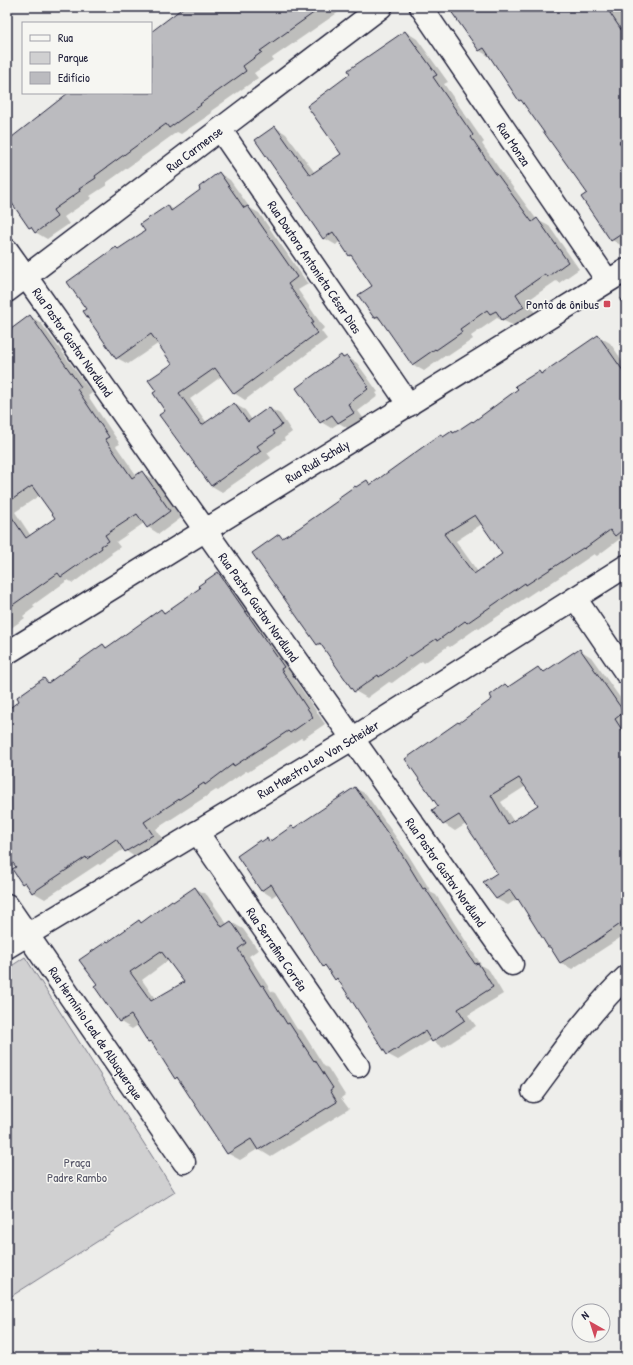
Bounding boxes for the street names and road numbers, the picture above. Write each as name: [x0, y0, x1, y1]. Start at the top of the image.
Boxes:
street label: Rua Monza: [493, 119, 535, 169]
street label: Rua Carmense: [162, 122, 226, 176]
street label: Rua Doutora Antonieta César Dias: [264, 197, 366, 337]
street label: Rua Pastor Gustav Nordlund: [29, 284, 117, 400]
street label: Rua Rudi Schaly: [282, 435, 353, 487]
street label: Rua Pastor Gustav Nordlund: [215, 549, 303, 665]
street label: Rua Maestro Leo Von Scheider: [254, 715, 382, 803]
street label: Rua Pastor Gustav Nordlund: [402, 814, 490, 930]
street label: Rua Serrafina Corrêa: [242, 904, 312, 994]
street label: Rua Hermínio Leal de Albuquerque: [45, 963, 147, 1103]

